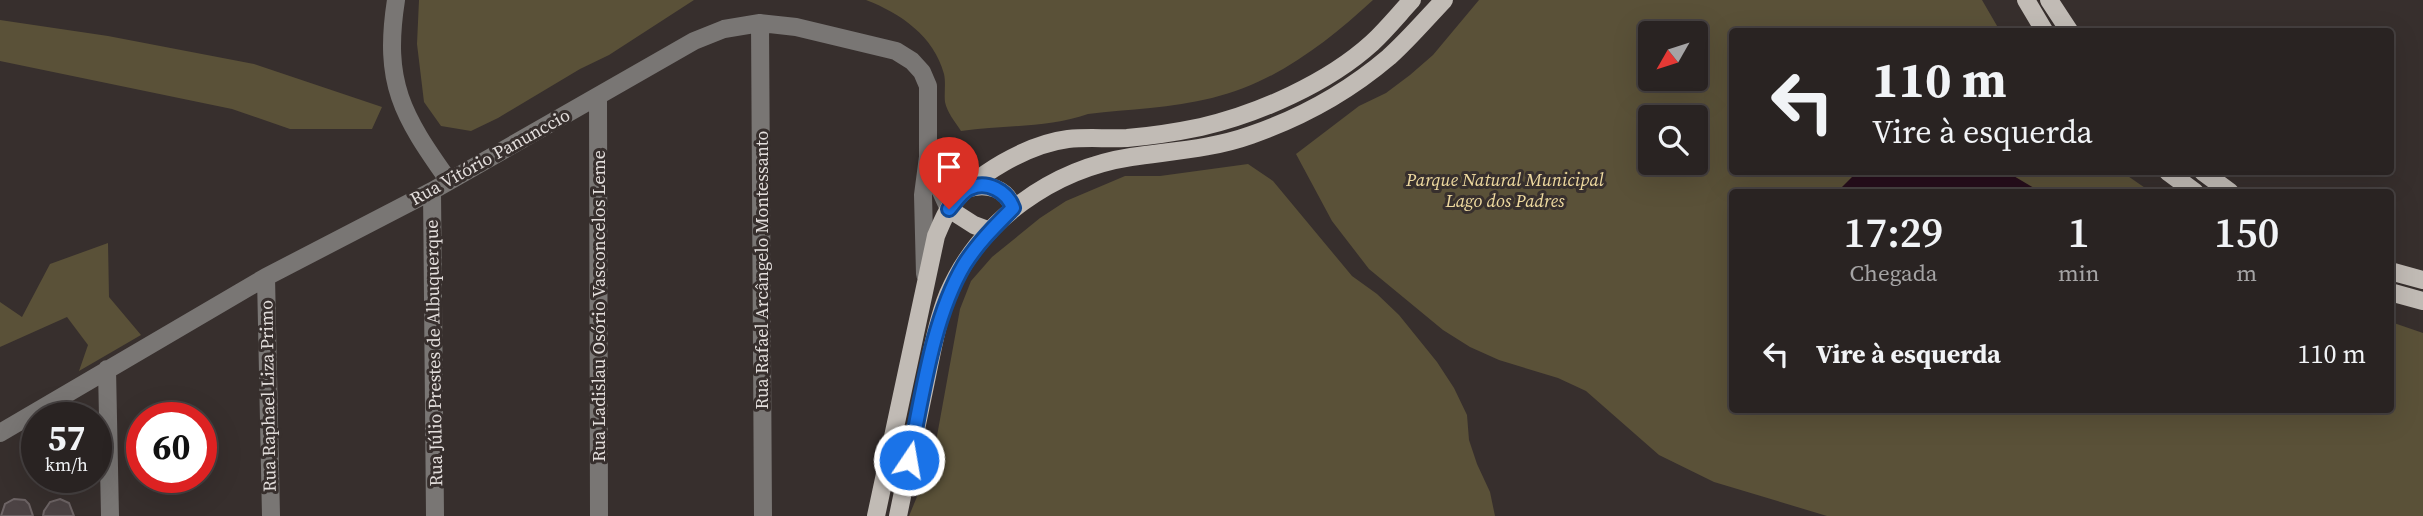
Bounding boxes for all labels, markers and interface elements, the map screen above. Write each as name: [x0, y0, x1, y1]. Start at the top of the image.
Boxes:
north arrow: [1638, 21, 1708, 91]
map controls: [1638, 21, 1708, 175]
text: 110 m: [1872, 46, 2007, 113]
icon: left: [1757, 56, 1848, 147]
street label: Rua Vitório Panunccio: [405, 102, 574, 211]
button: search: [1638, 105, 1708, 175]
text: Vire à esquerda: [1872, 110, 2093, 154]
street label: Rua Rafael Arcângelo Montessanto: [749, 130, 774, 409]
pin: [919, 137, 979, 209]
icon: arrive: [930, 148, 968, 186]
street label: Rua Ladislau Osório Vasconcelos Leme: [586, 150, 611, 462]
park label: Parque Natural Municipal Lago dos Padres: [1405, 167, 1604, 213]
text: 17:29: [1843, 203, 1943, 261]
text: 1: [2068, 203, 2090, 261]
text: 150: [2214, 203, 2279, 261]
street label: Rua Júlio Prestes de Albuquerque: [419, 219, 448, 487]
text: Chegada: [1850, 257, 1937, 289]
text: min: [2058, 257, 2099, 289]
text: m: [2236, 257, 2257, 289]
street label: Rua Raphael Liza Primo: [253, 300, 282, 492]
icon: left: [1757, 335, 1795, 373]
text: Vire à esquerda: [1816, 336, 2001, 372]
text: 110 m: [2298, 336, 2366, 372]
speed limit sign: 60: [126, 402, 217, 493]
text: 57: [48, 414, 85, 462]
position arrow: [872, 423, 946, 497]
text: km/h: [45, 452, 88, 477]

